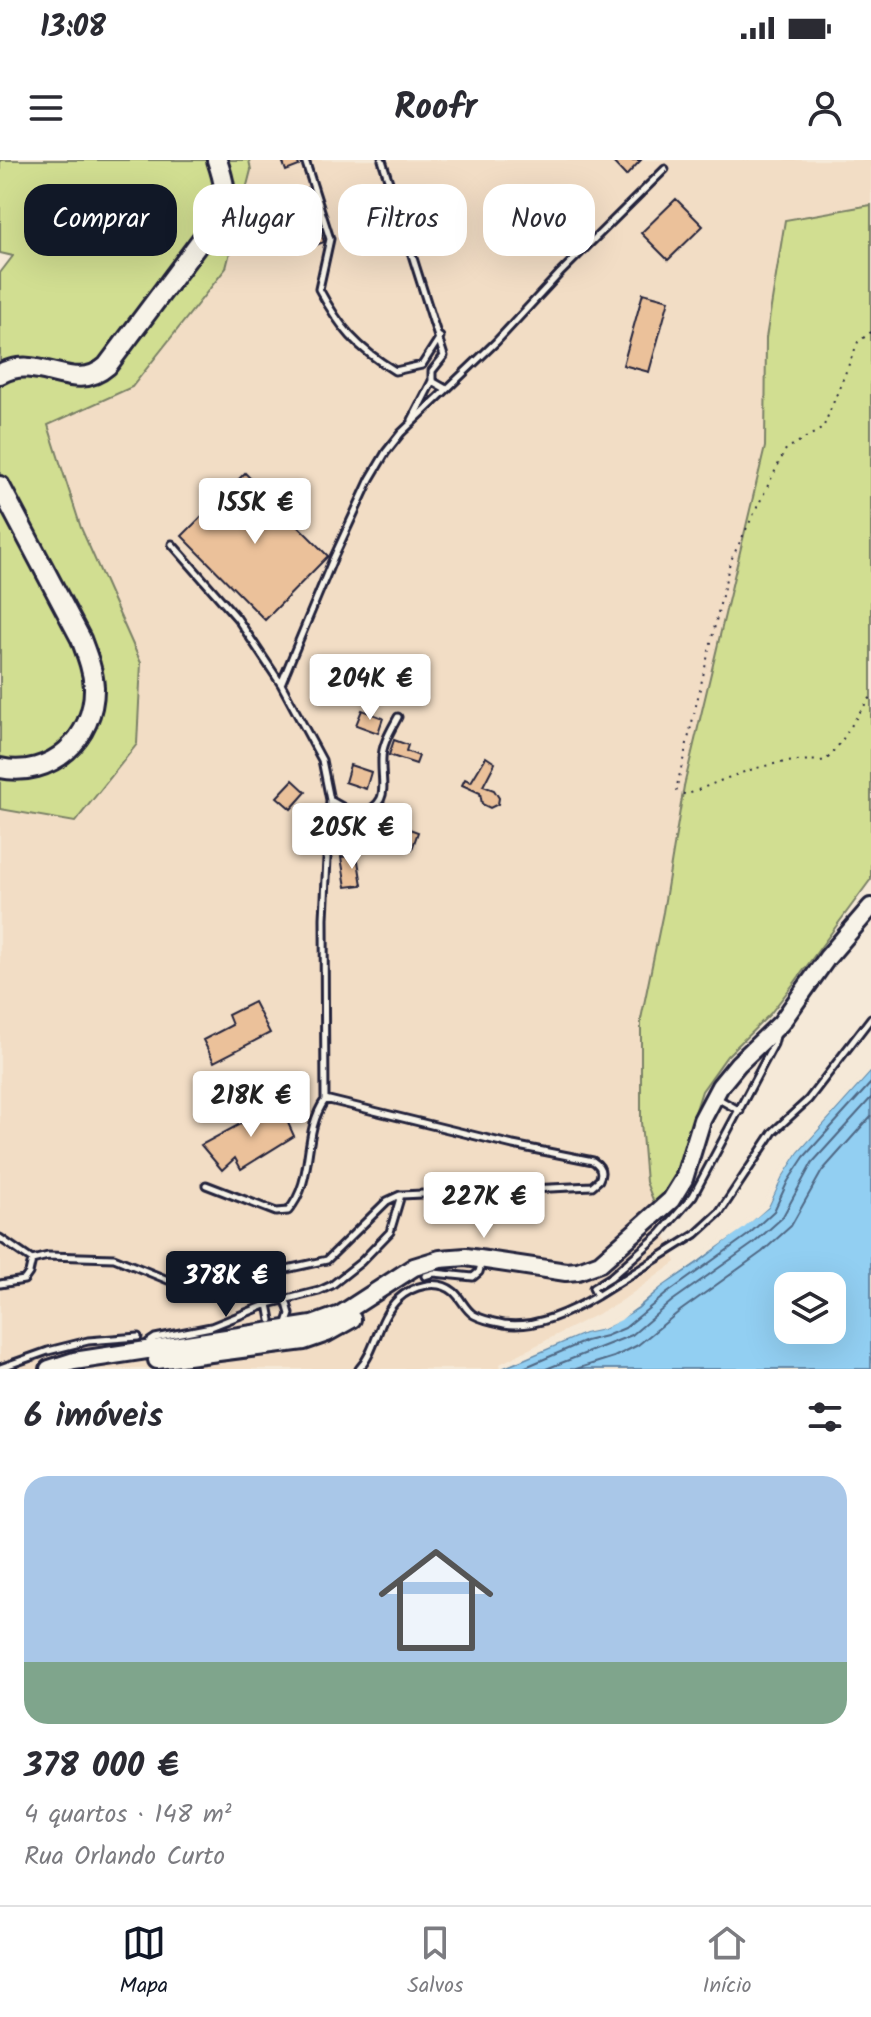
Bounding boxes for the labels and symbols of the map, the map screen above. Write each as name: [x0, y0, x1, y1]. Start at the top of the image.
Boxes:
pin: 155K €: [190, 478, 320, 546]
pin: 204K €: [305, 654, 435, 722]
pin: 205K €: [287, 803, 417, 871]
pin: 218K €: [186, 1071, 316, 1139]
pin: 227K €: [419, 1172, 549, 1240]
pin: 378K €: [161, 1251, 291, 1319]

